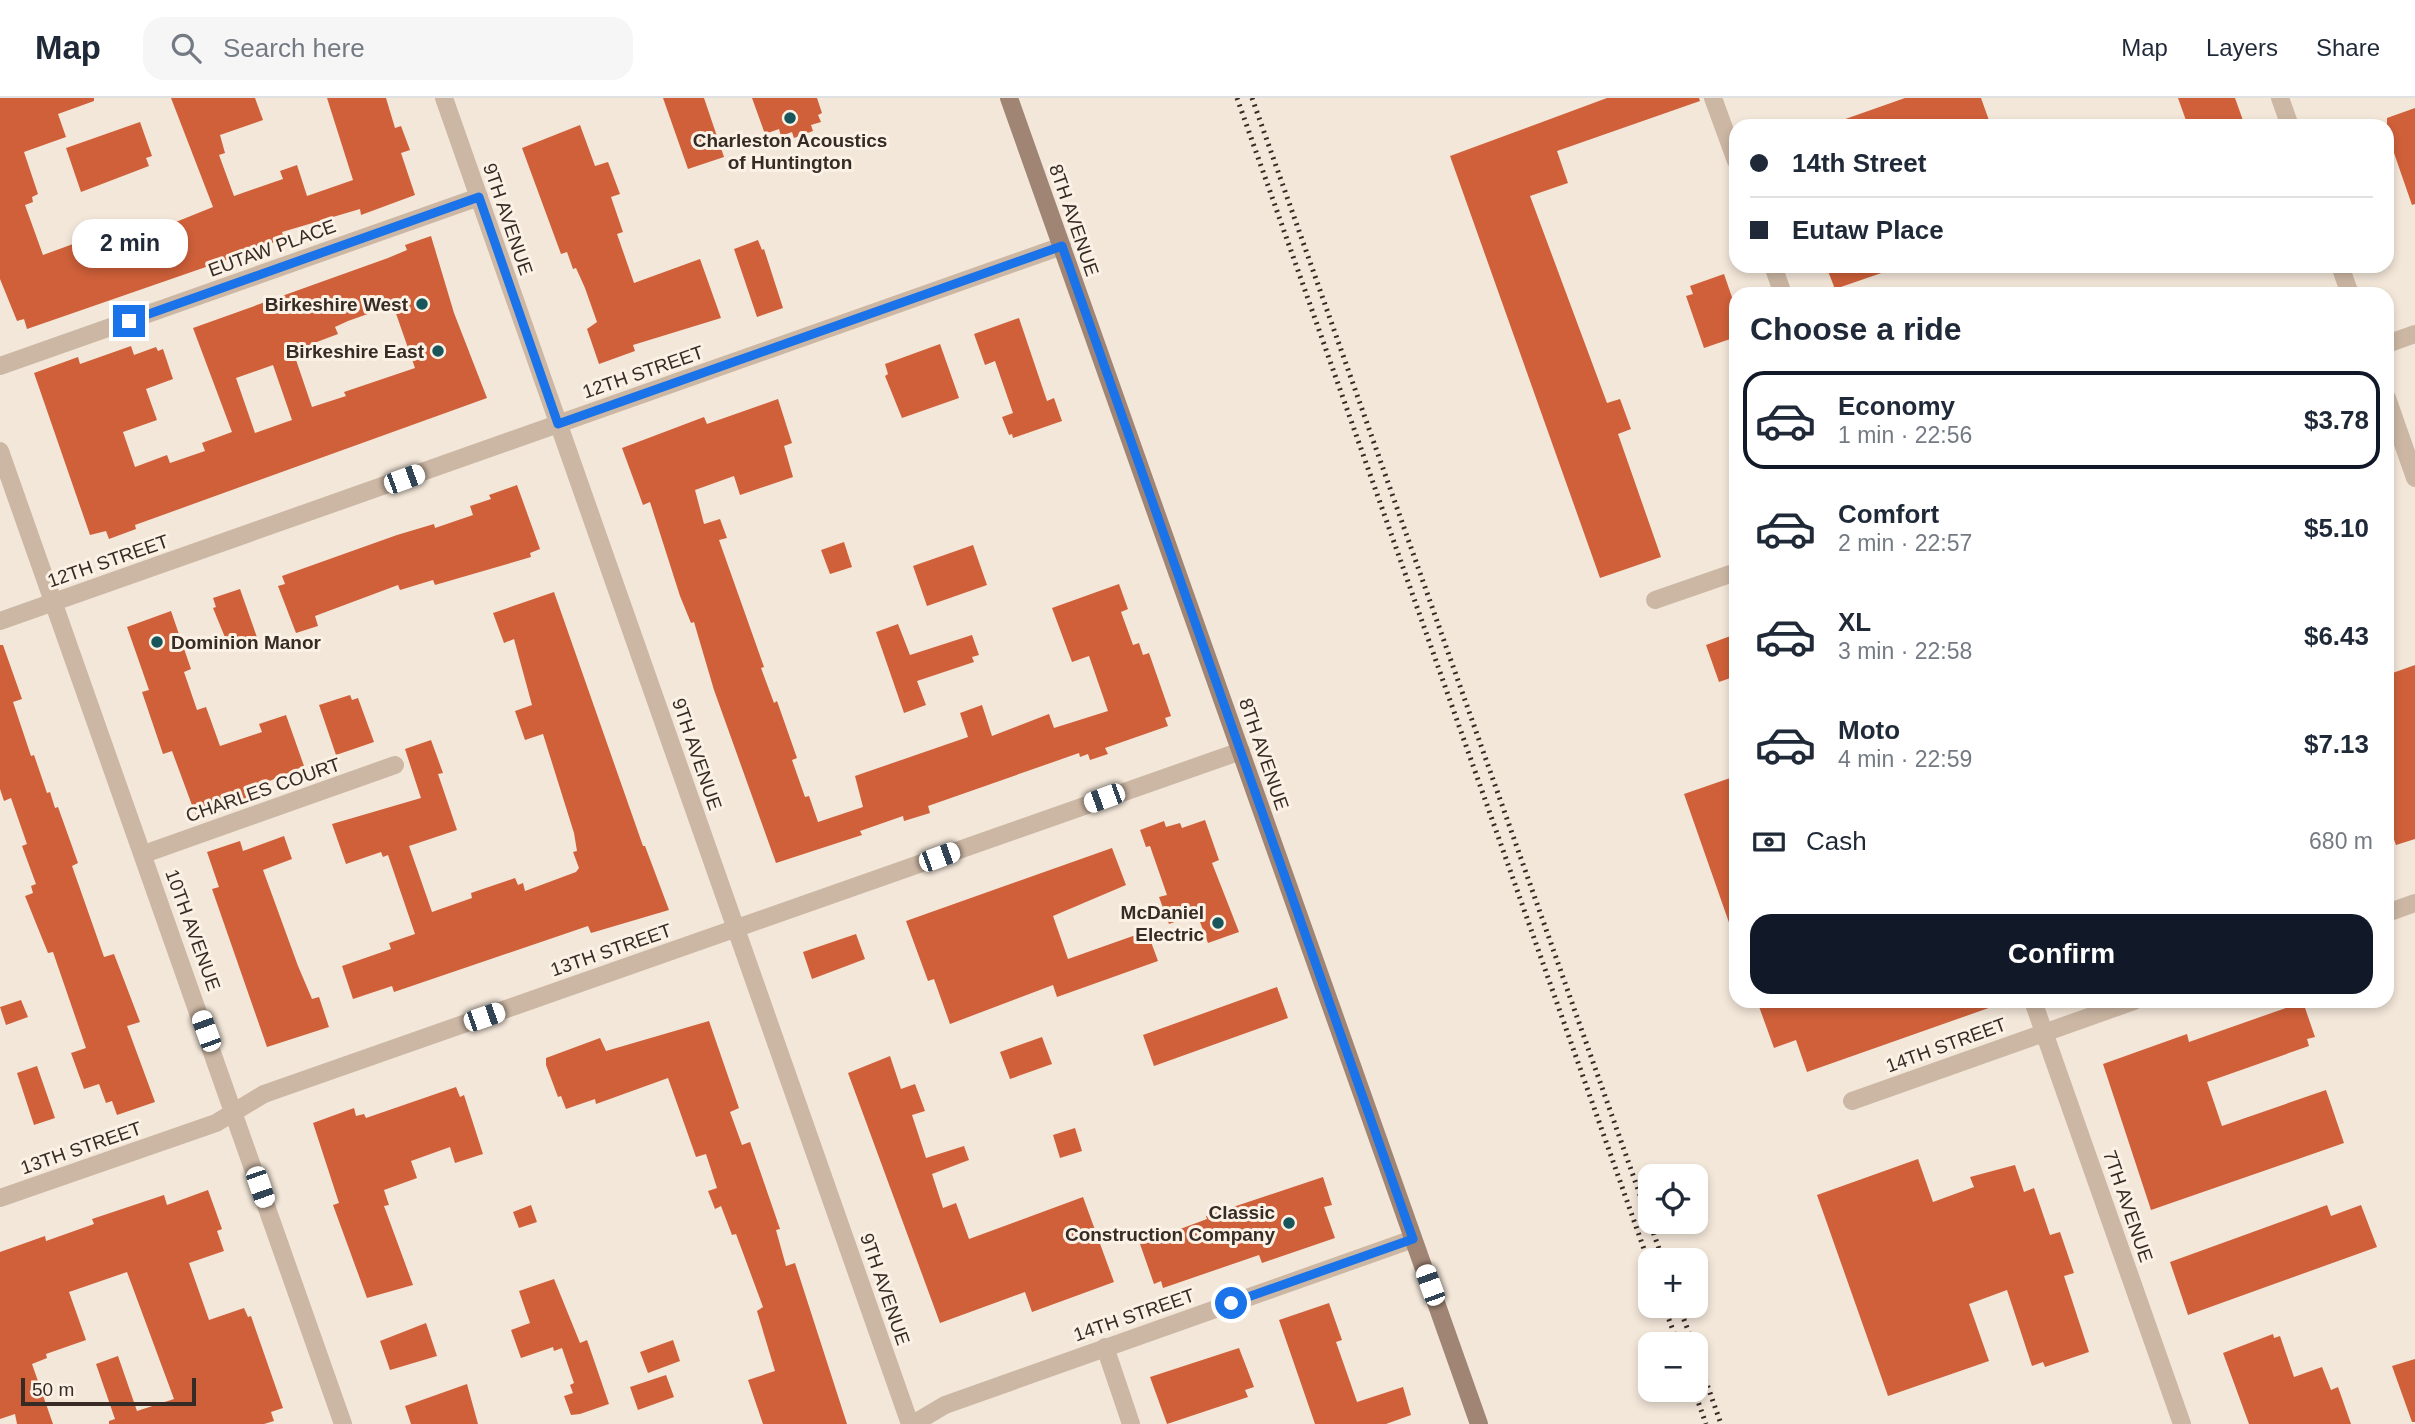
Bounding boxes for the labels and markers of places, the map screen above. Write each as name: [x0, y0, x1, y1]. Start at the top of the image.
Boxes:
marker: Charleston Acoustics of Huntington: [782, 110, 798, 126]
place label: Charleston Acoustics of Huntington: [693, 130, 887, 173]
place label: Birkeshire West: [265, 294, 409, 315]
marker: Birkeshire West: [414, 296, 430, 312]
place label: Birkeshire East: [286, 341, 425, 362]
marker: Birkeshire East: [430, 343, 446, 359]
place label: Dominion Manor: [171, 632, 321, 653]
marker: Dominion Manor: [149, 634, 165, 650]
place label: McDaniel Electric: [1121, 902, 1204, 945]
marker: McDaniel Electric: [1210, 915, 1226, 931]
place label: Classic Construction Company: [1065, 1202, 1275, 1245]
marker: Classic Construction Company: [1281, 1215, 1297, 1231]

